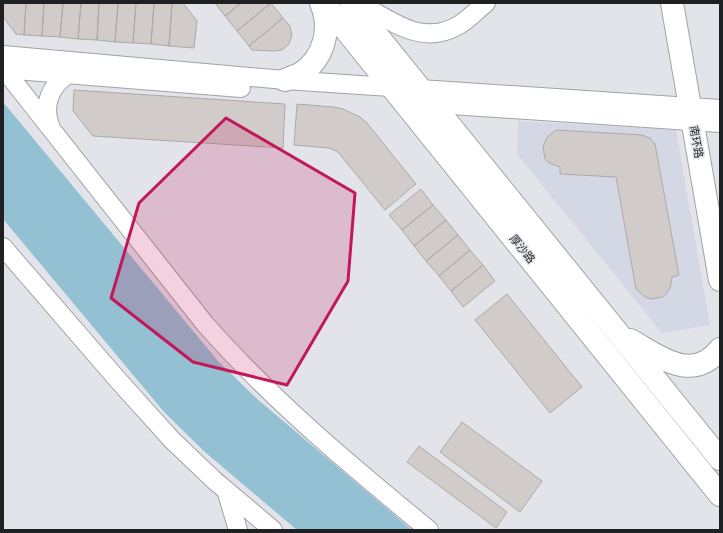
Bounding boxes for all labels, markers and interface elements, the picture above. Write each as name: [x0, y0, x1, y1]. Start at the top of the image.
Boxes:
street label: 南环路: [687, 125, 705, 159]
street label: 厚沙路: [507, 232, 537, 266]

